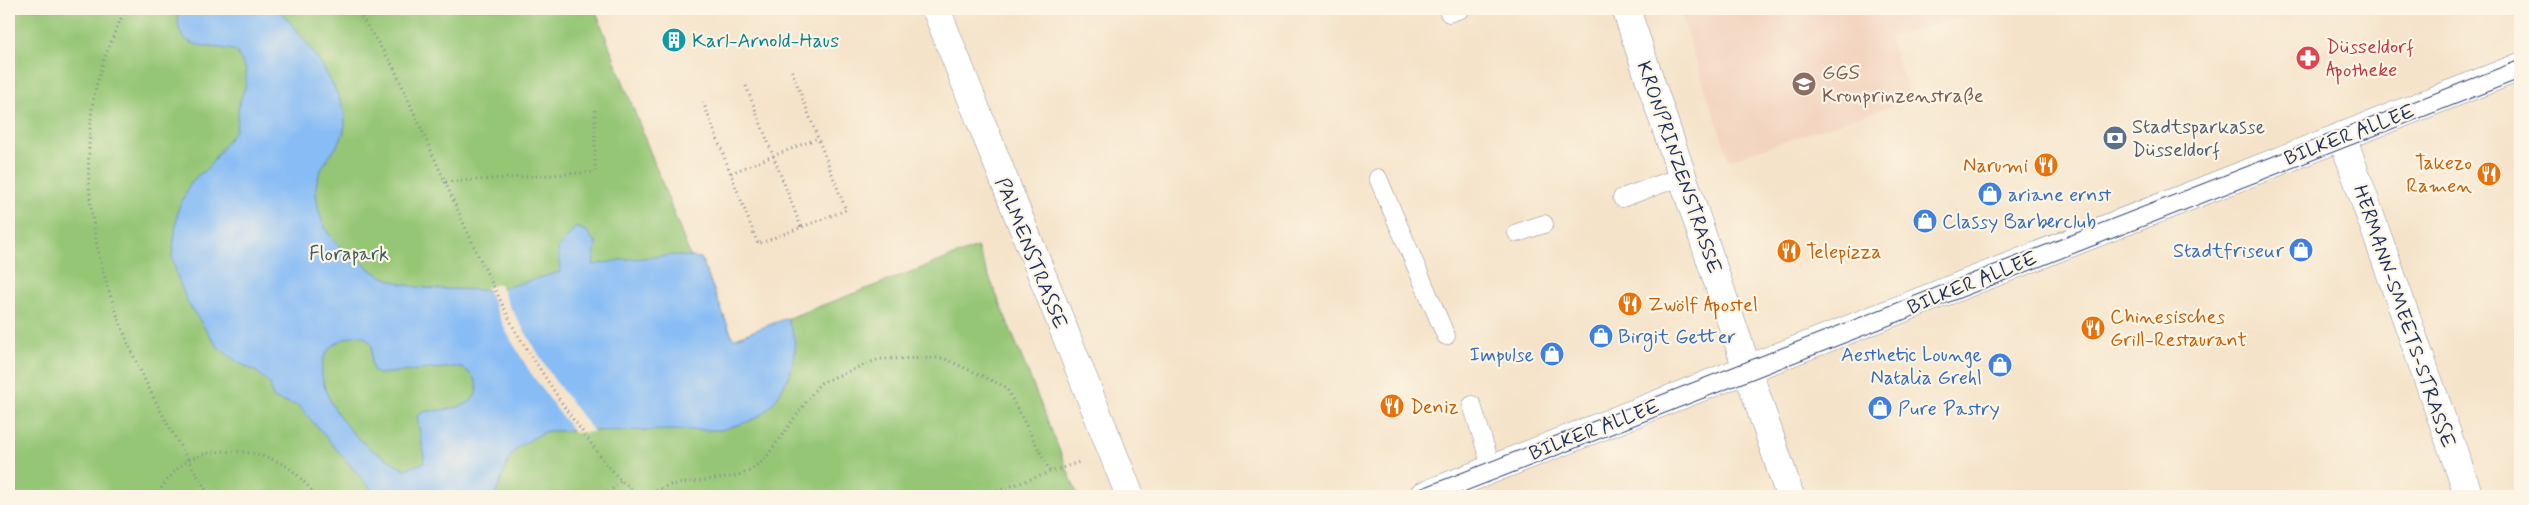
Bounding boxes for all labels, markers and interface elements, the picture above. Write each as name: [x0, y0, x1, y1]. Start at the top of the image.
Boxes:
building icon: Karl-Arnold-Haus: [661, 27, 687, 53]
place label: Karl-Arnold-Haus: [692, 28, 839, 55]
place label: Düsseldorf Apotheke: [2326, 34, 2414, 85]
pharmacy icon: Düsseldorf Apotheke: [2295, 45, 2321, 71]
street label: KRONPRINZENSTRASSE: [1630, 58, 1728, 277]
place label: GGS Kronprinzenstraße: [1822, 60, 1984, 110]
school or university icon: GGS Kronprinzenstraße: [1791, 71, 1817, 97]
street label: BILKER ALLEE: [2280, 98, 2419, 173]
place label: Stadtsparkasse Düsseldorf: [2132, 114, 2265, 164]
bank icon: Stadtsparkasse Düsseldorf: [2102, 125, 2128, 151]
place label: Takezo Ramen: [2406, 150, 2472, 200]
restaurant icon: Narumi: [2033, 152, 2059, 178]
place label: Narumi: [1963, 153, 2028, 180]
restaurant icon: Takezo Ramen: [2476, 161, 2502, 187]
street label: PALMENSTRASSE: [988, 174, 1073, 333]
shop icon: ariane ernst: [1977, 181, 2003, 207]
street label: HERMANN-SMEETS-STRASSE: [2346, 181, 2461, 452]
place label: ariane ernst: [2008, 182, 2111, 209]
shop icon: Classy Barberclub: [1912, 208, 1938, 234]
place label: Classy Barberclub: [1942, 209, 2096, 236]
shop icon: Stadtfriseur: [2288, 237, 2314, 263]
restaurant icon: Telepizza: [1776, 238, 1802, 264]
place label: Stadtfriseur: [2173, 238, 2285, 265]
place label: Telepizza: [1806, 239, 1882, 266]
park label: Florapark: [309, 241, 389, 268]
street label: BILKER ALLEE: [1904, 245, 2041, 322]
restaurant icon: Zwölf Apostel: [1617, 291, 1643, 317]
place label: Zwölf Apostel: [1648, 292, 1758, 320]
place label: Chinesisches Grill-Restaurant: [2110, 304, 2247, 354]
restaurant icon: Chinesisches Grill-Restaurant: [2080, 315, 2106, 341]
shop icon: Birgit Getter: [1588, 323, 1614, 349]
place label: Birgit Getter: [1618, 324, 1736, 352]
shop icon: Impulse: [1539, 341, 1565, 367]
place label: Impulse: [1470, 342, 1534, 369]
place label: Aesthetic Lounge Natalia Grehl: [1841, 342, 1982, 392]
shop icon: Aesthetic Lounge Natalia Grehl: [1987, 352, 2013, 378]
restaurant icon: Deniz: [1379, 393, 1405, 419]
street label: BILKER ALLEE: [1525, 393, 1664, 468]
place label: Deniz: [1410, 394, 1459, 421]
shop icon: Pure Pastry: [1867, 395, 1893, 421]
place label: Pure Pastry: [1898, 396, 2000, 423]

